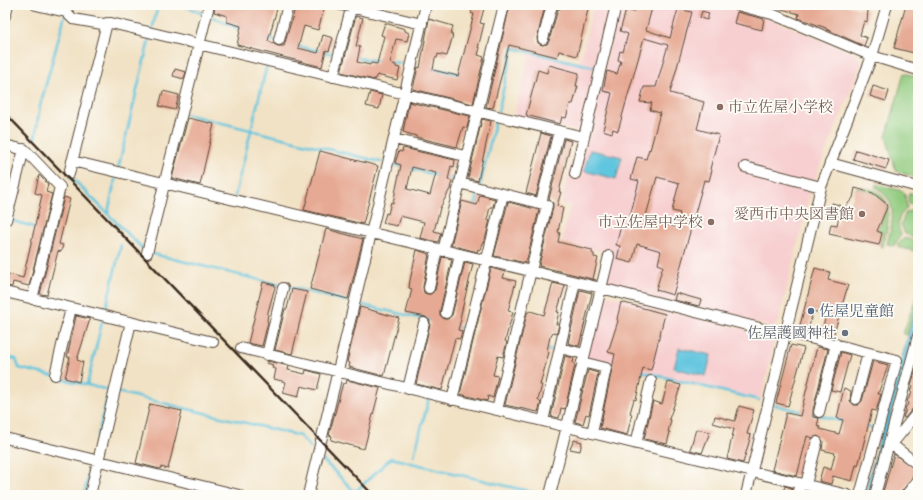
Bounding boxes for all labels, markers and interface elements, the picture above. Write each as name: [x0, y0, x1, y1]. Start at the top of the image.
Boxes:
place label: 市立佐屋小学校: [728, 98, 833, 119]
marker: 市立佐屋小学校: [715, 102, 725, 112]
place label: 愛西市中央図書館: [734, 205, 854, 226]
marker: 愛西市中央図書館: [857, 209, 867, 219]
place label: 市立佐屋中学校: [598, 213, 703, 234]
marker: 市立佐屋中学校: [706, 217, 716, 227]
place label: 佐屋児童館: [819, 302, 894, 323]
marker: 佐屋児童館: [806, 306, 816, 316]
place label: 佐屋護國神社: [747, 324, 837, 345]
marker: 佐屋護國神社: [840, 328, 850, 338]

